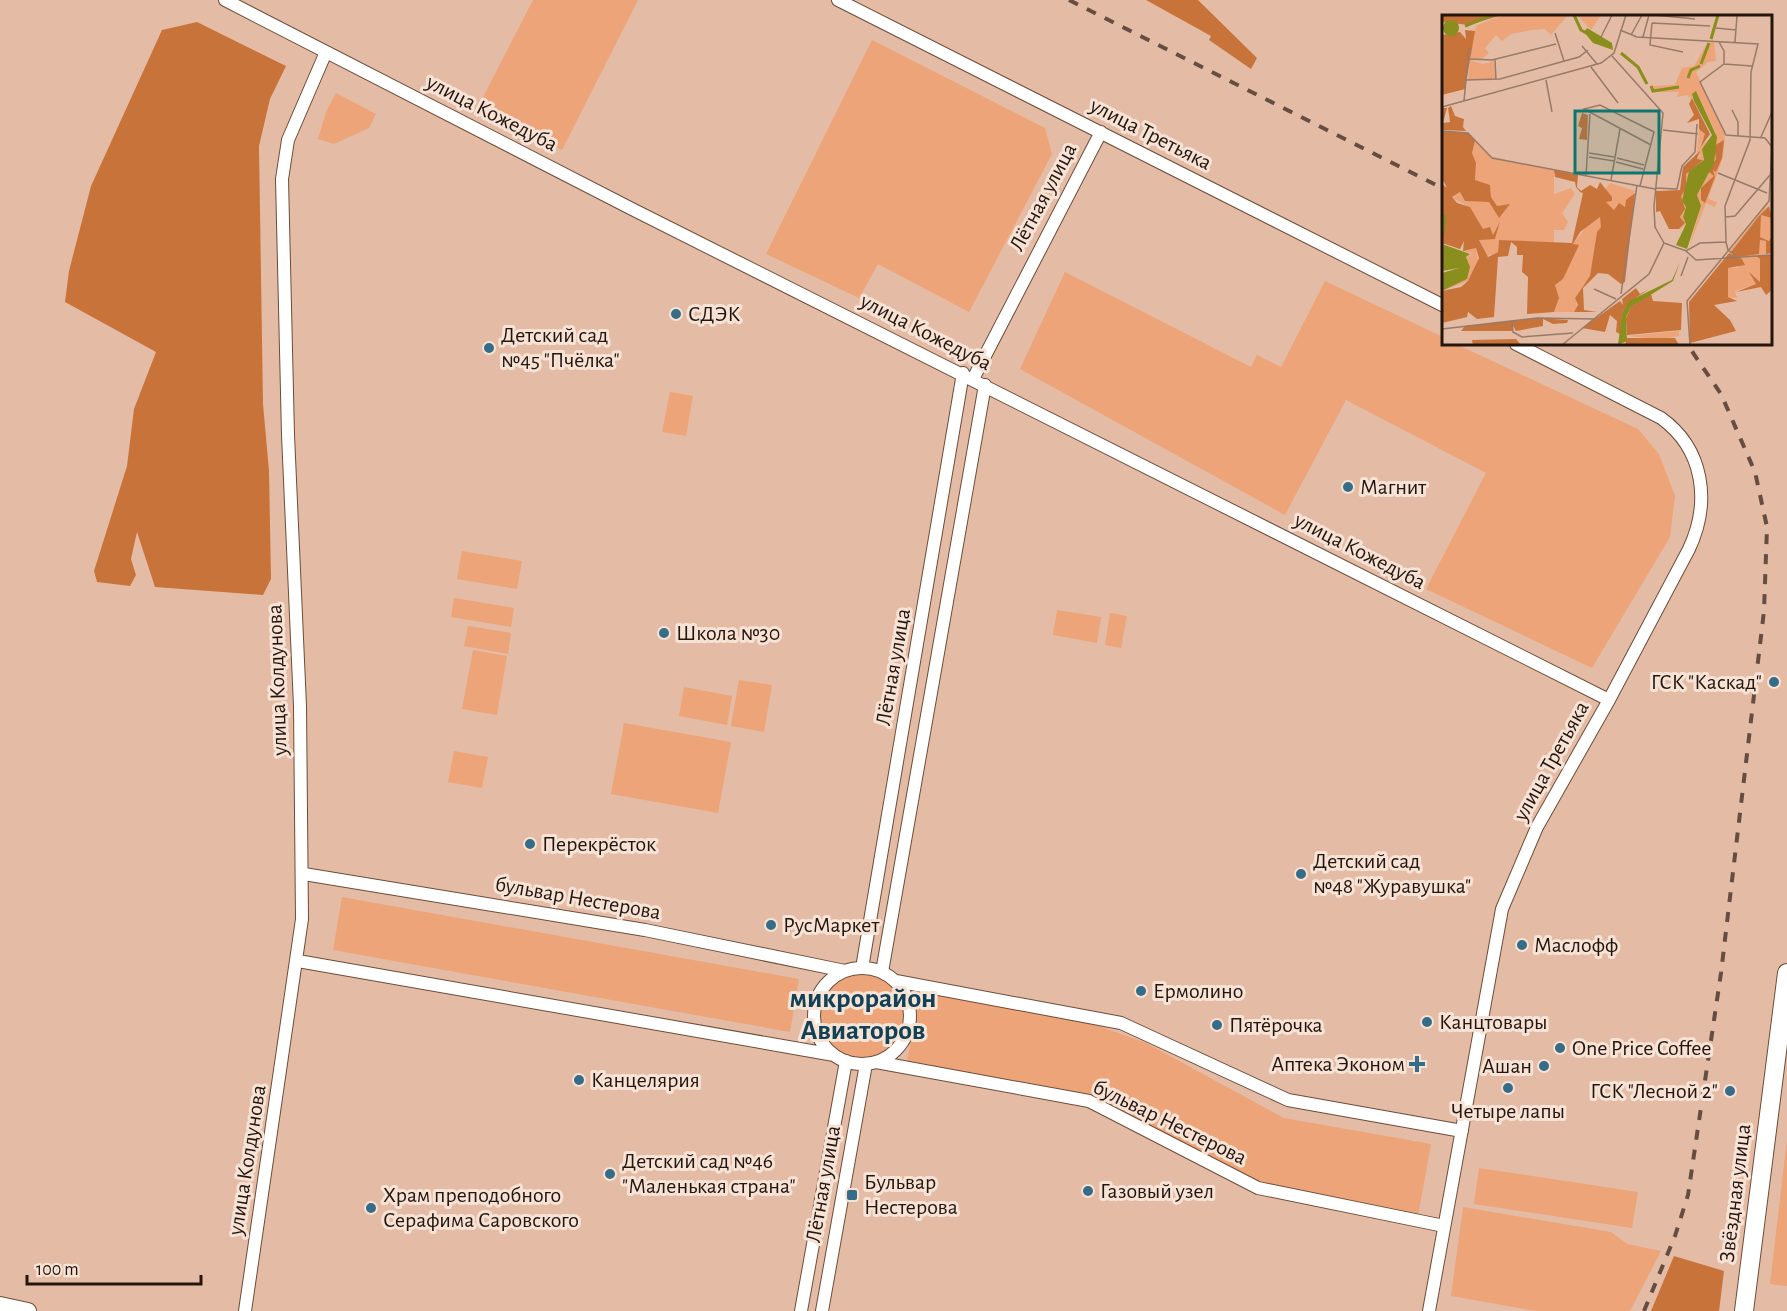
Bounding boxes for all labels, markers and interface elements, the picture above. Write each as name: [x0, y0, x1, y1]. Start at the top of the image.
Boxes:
inset map: [1442, 15, 1772, 345]
street label: улица Кожедуба: [422, 70, 561, 155]
street label: улица Третьяка: [1086, 94, 1215, 174]
street label: Лётная улица: [1005, 140, 1081, 254]
street label: улица Кожедуба: [856, 289, 995, 374]
place label: СДЭК: [688, 303, 740, 325]
marker: СДЭК: [669, 307, 683, 321]
place label: Детский сад №45 "Пчёлка": [501, 324, 620, 371]
marker: Детский сад №45 "Пчёлка": [482, 341, 496, 355]
place label: Магнит: [1360, 476, 1427, 498]
marker: Магнит: [1341, 480, 1355, 494]
street label: улица Кожедуба: [1290, 508, 1429, 593]
street label: улица Колдунова: [263, 604, 291, 757]
street label: Лётная улица: [872, 607, 914, 727]
place label: Школа №30: [676, 622, 780, 644]
marker: Школа №30: [657, 626, 671, 640]
place label: ГСК "Каскад": [1651, 671, 1762, 693]
marker: ГСК "Каскад": [1767, 675, 1781, 689]
street label: улица Третьяка: [1509, 698, 1593, 825]
place label: Перекрёсток: [542, 833, 656, 855]
marker: Перекрёсток: [523, 837, 537, 851]
place label: Детский сад №48 "Журавушка": [1313, 850, 1471, 897]
marker: Детский сад №48 "Журавушка": [1294, 867, 1308, 881]
street label: бульвар Нестерова: [494, 873, 662, 923]
place label: РусМаркет: [783, 914, 880, 936]
marker: РусМаркет: [764, 918, 778, 932]
place label: Маслофф: [1534, 934, 1618, 956]
marker: Маслофф: [1515, 938, 1529, 952]
place label: Ермолино: [1153, 980, 1243, 1002]
marker: Ермолино: [1134, 984, 1148, 998]
district label: микрорайон Авиаторов: [790, 985, 936, 1045]
place label: Канцтовары: [1439, 1011, 1548, 1033]
place label: Пятёрочка: [1229, 1014, 1323, 1036]
marker: Канцтовары: [1420, 1015, 1434, 1029]
marker: Пятёрочка: [1210, 1018, 1224, 1032]
place label: One Price Coffee: [1572, 1037, 1711, 1059]
marker: One Price Coffee: [1553, 1041, 1567, 1055]
place label: Аптека Эконом: [1271, 1053, 1405, 1075]
place label: Ашан: [1482, 1055, 1532, 1077]
marker: Аптека Эконом: [1410, 1057, 1424, 1071]
marker: Ашан: [1537, 1059, 1551, 1073]
place label: Канцелярия: [591, 1069, 700, 1091]
marker: Канцелярия: [572, 1073, 586, 1087]
street label: бульвар Нестерова: [1090, 1075, 1250, 1169]
place label: ГСК "Лесной 2": [1590, 1080, 1718, 1102]
marker: Четыре лапы: [1501, 1081, 1515, 1095]
street label: улица Колдунова: [224, 1083, 270, 1238]
marker: ГСК "Лесной 2": [1723, 1084, 1737, 1098]
place label: Четыре лапы: [1451, 1100, 1565, 1122]
street label: Звёздная улица: [1716, 1123, 1754, 1263]
street label: Лётная улица: [802, 1124, 844, 1244]
place label: Детский сад №46 "Маленькая страна": [622, 1150, 796, 1197]
marker: Детский сад №46 "Маленькая страна": [603, 1167, 617, 1181]
place label: Бульвар Нестерова: [864, 1171, 958, 1218]
place label: Газовый узел: [1100, 1180, 1214, 1202]
place label: Храм преподобного Серафима Саровского: [383, 1184, 579, 1231]
marker: Газовый узел: [1081, 1184, 1095, 1198]
marker: Бульвар Нестерова: [845, 1188, 859, 1202]
marker: Храм преподобного Серафима Саровского: [364, 1201, 378, 1215]
scale bar: [27, 1248, 201, 1286]
text: 100 m: [36, 1261, 79, 1279]

